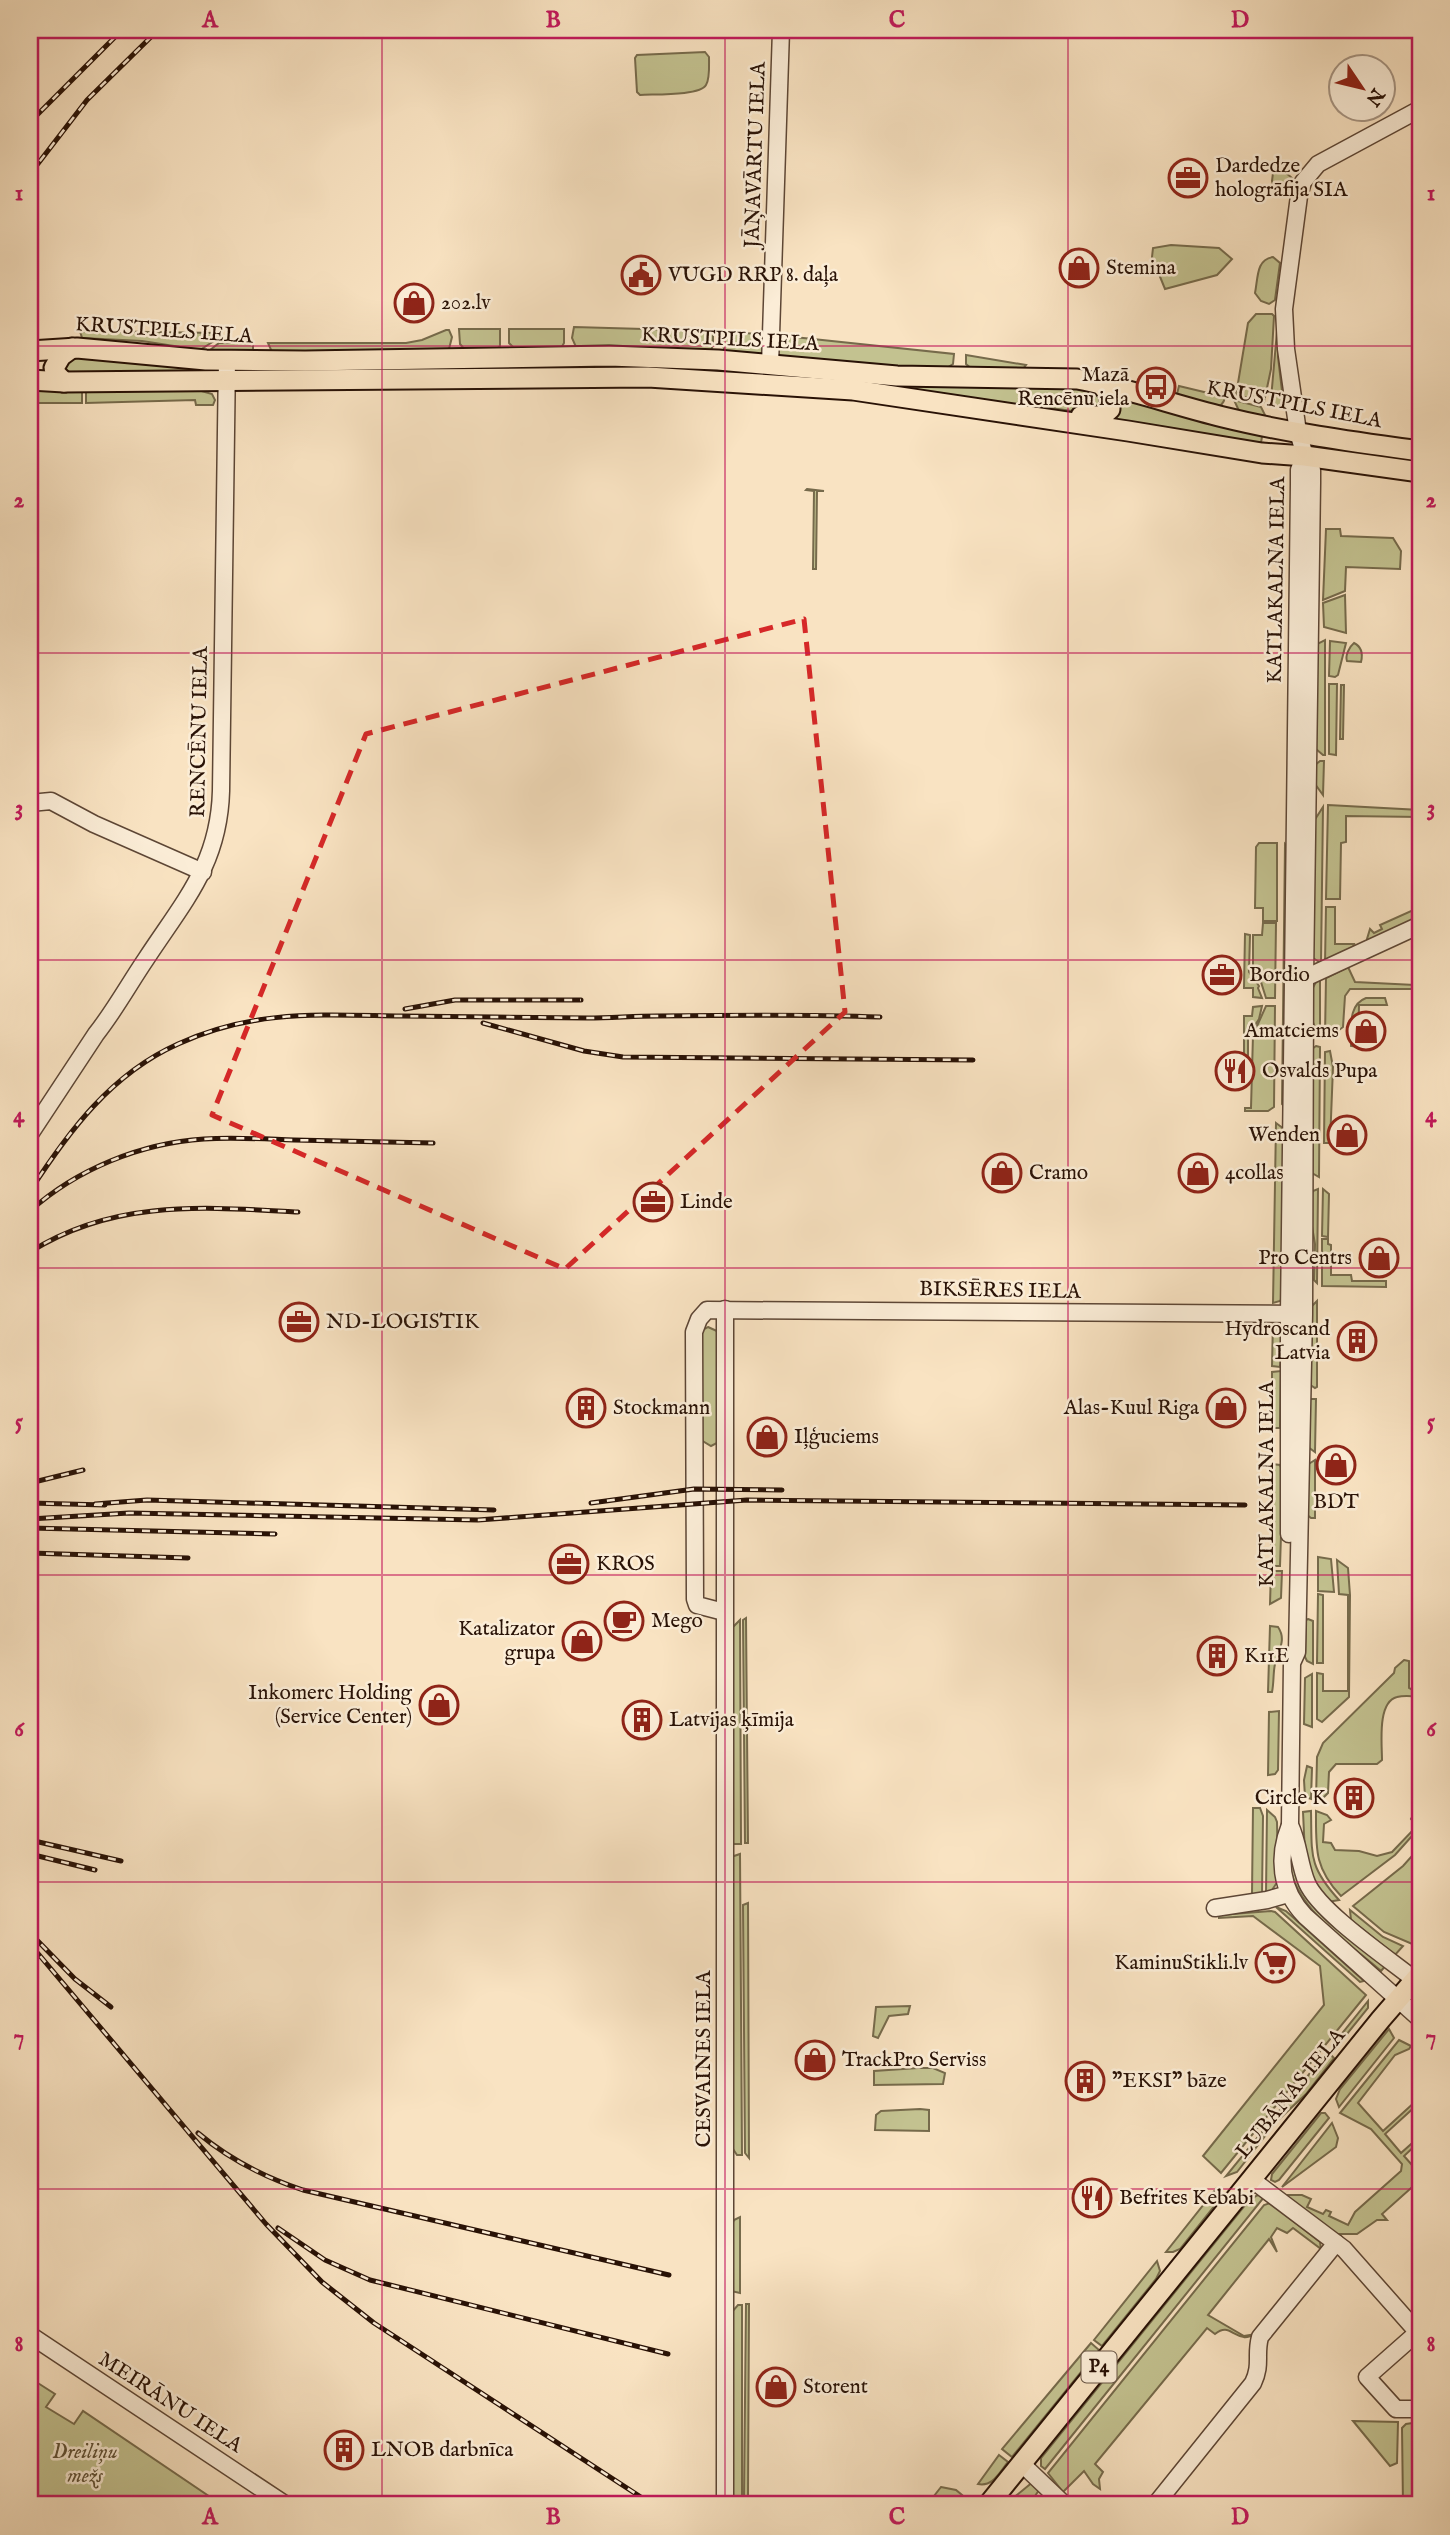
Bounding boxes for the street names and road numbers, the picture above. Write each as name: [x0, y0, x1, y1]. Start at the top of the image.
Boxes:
street label: JĀŅAVĀRTU IELA: [739, 61, 773, 251]
street label: KRUSTPILS IELA: [74, 311, 255, 351]
street label: KRUSTPILS IELA: [640, 322, 820, 358]
street label: KRUSTPILS IELA: [1204, 375, 1385, 435]
street label: KATLAKALNA IELA: [1262, 476, 1292, 684]
street label: RENCĒNU IELA: [185, 645, 215, 818]
street label: BIKSĒRES IELA: [919, 1276, 1082, 1306]
street label: KATLAKALNA IELA: [1254, 1380, 1281, 1587]
street label: CESVAINES IELA: [691, 1970, 718, 2148]
street label: LUBĀNAS IELA: [1230, 2023, 1352, 2165]
street label: MEIRĀNU IELA: [93, 2346, 248, 2460]
road number: P4: [1082, 2352, 1116, 2382]

